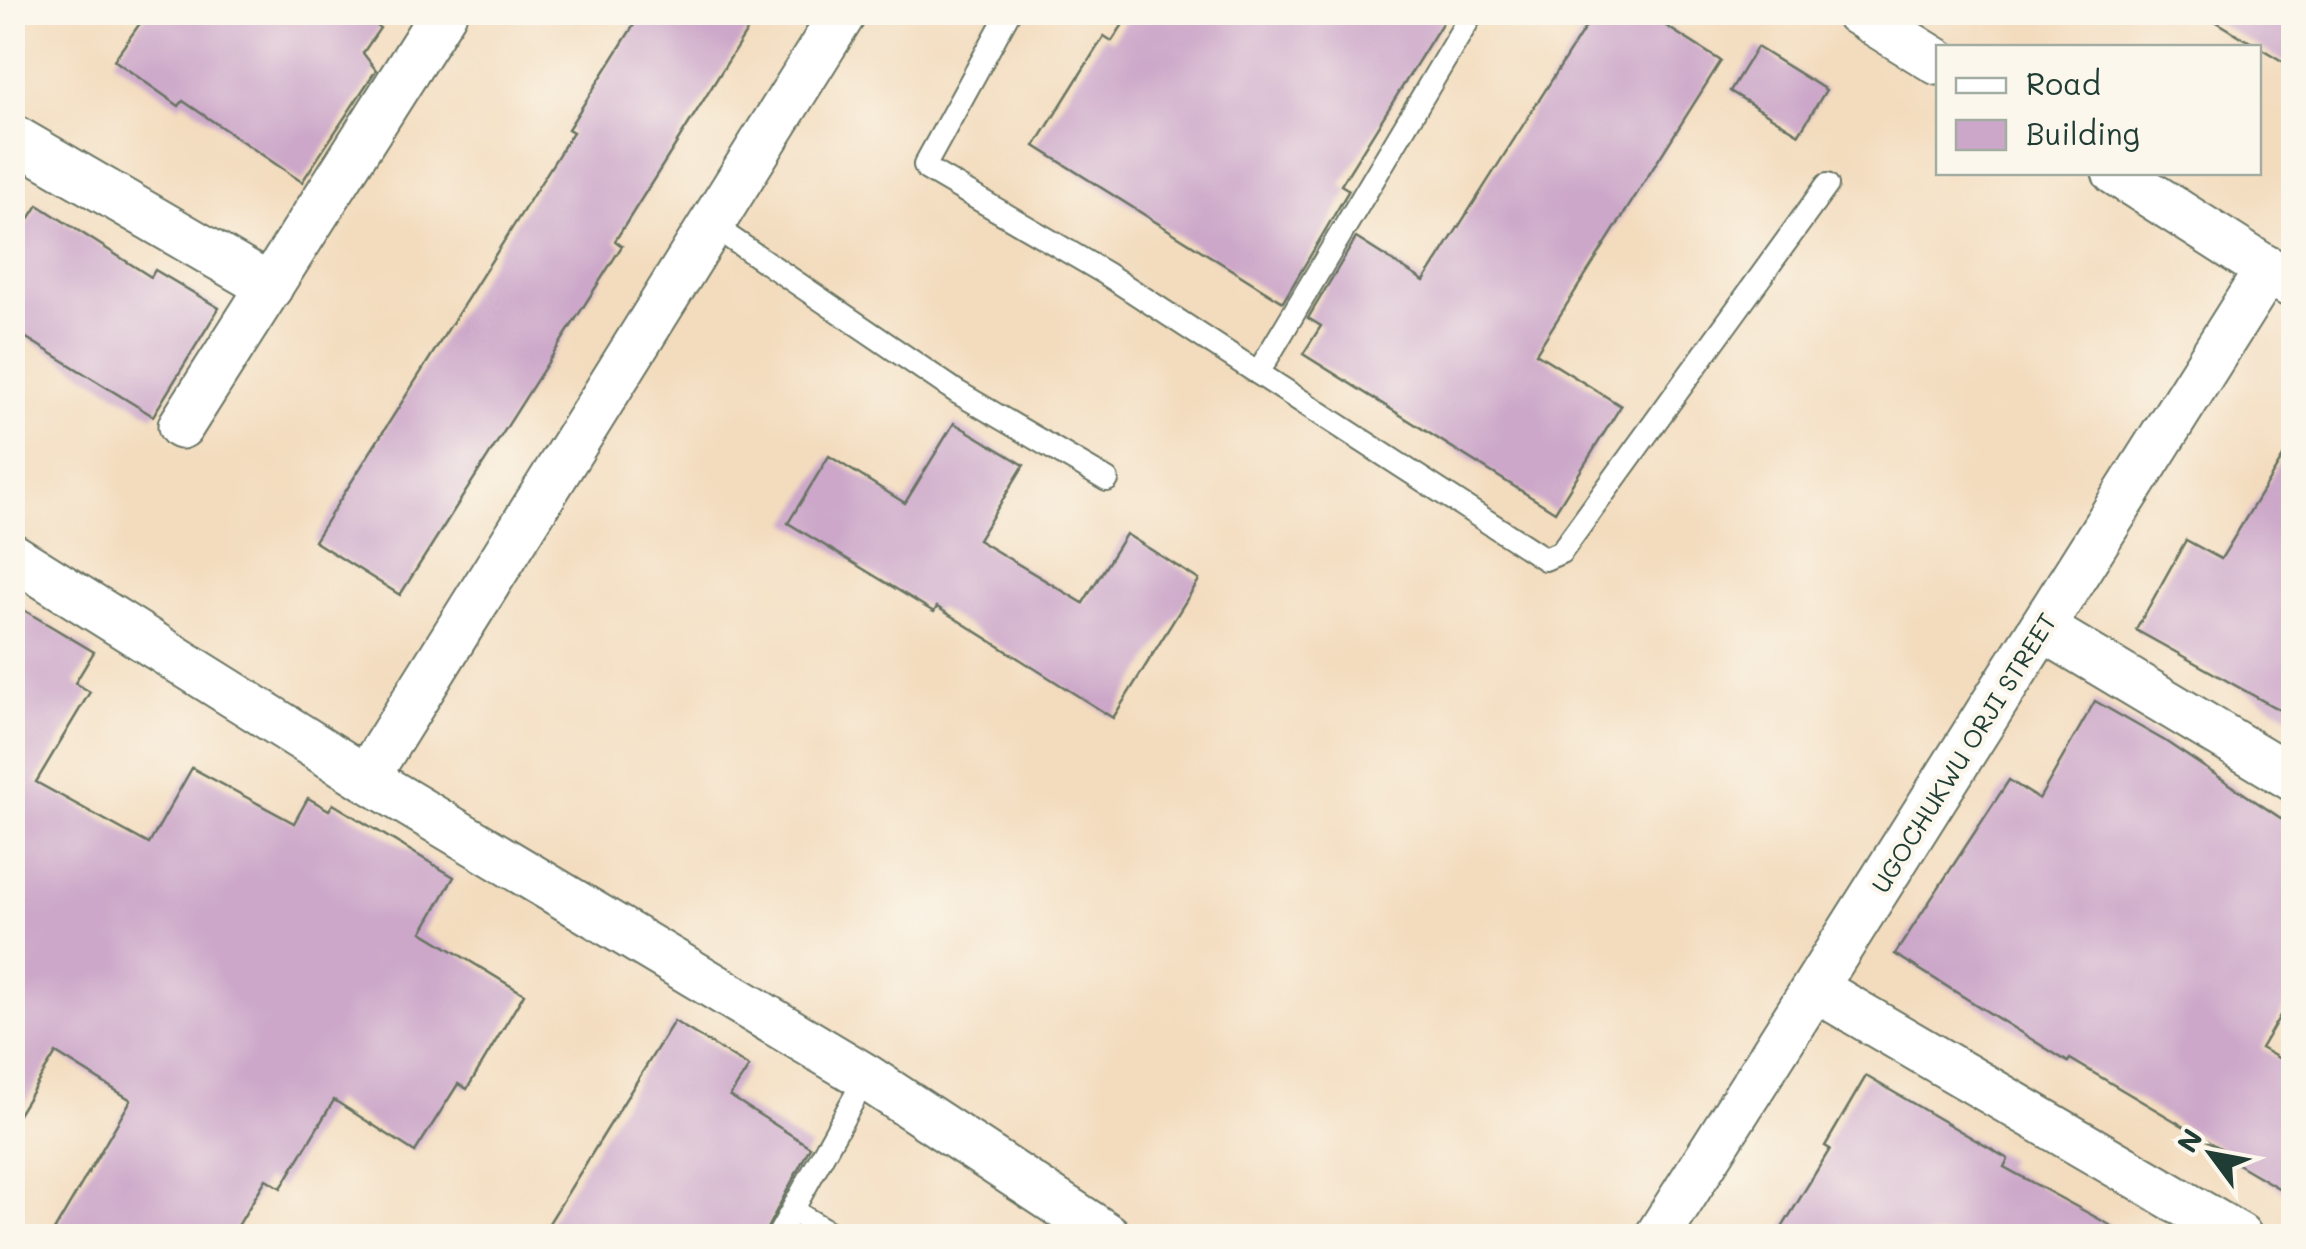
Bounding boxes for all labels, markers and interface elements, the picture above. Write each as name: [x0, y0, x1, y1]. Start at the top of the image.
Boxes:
legend: [1936, 45, 2261, 175]
text: Road: [2026, 63, 2101, 103]
text: Building: [2026, 113, 2140, 153]
street label: UGOCHUKWU ORJI STREET: [1864, 606, 2063, 898]
north arrow: [2161, 1104, 2261, 1204]
text: N: [2168, 1122, 2210, 1159]

